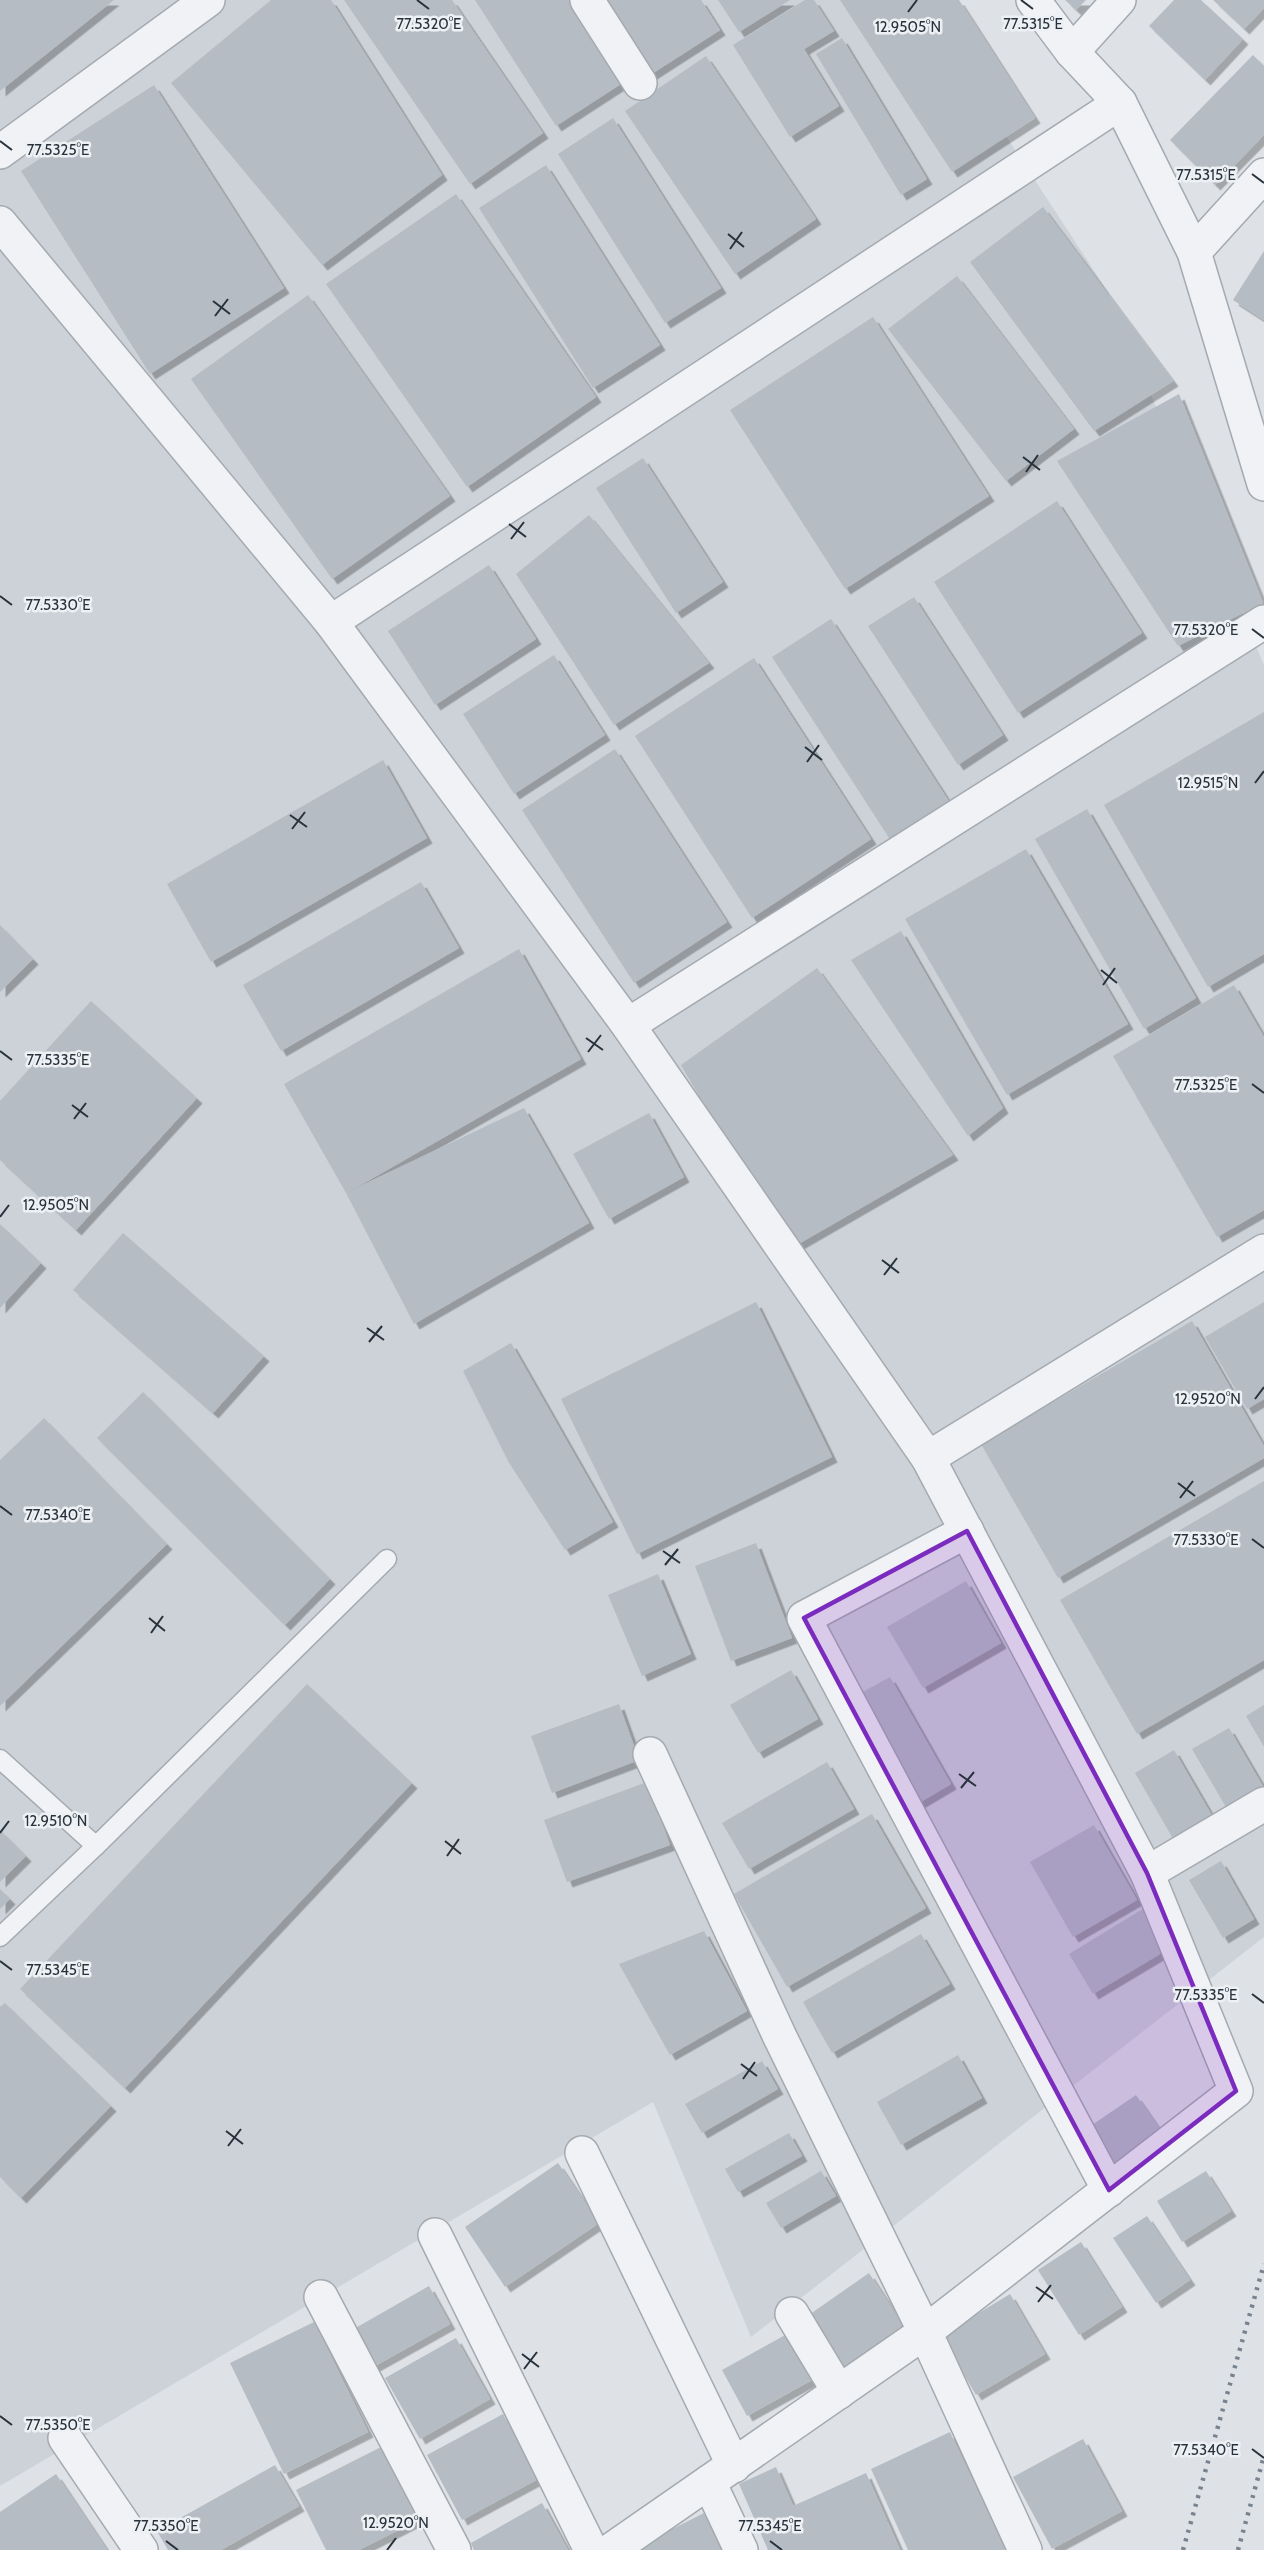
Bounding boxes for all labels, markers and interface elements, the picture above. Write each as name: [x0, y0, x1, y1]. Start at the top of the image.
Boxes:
text: 77.5320°E: [397, 15, 461, 33]
text: 77.5315°E: [1003, 15, 1063, 33]
text: 12.9505°N: [875, 18, 941, 36]
text: 77.5325°E: [27, 141, 89, 159]
text: 77.5315°E: [1176, 166, 1236, 184]
text: 77.5330°E: [25, 596, 91, 614]
text: 77.5320°E: [1174, 621, 1238, 639]
text: 12.9515°N: [1178, 774, 1238, 792]
text: 77.5335°E: [27, 1051, 89, 1069]
text: 77.5325°E: [1175, 1076, 1237, 1094]
text: 12.9505°N: [23, 1196, 89, 1214]
text: 12.9520°N: [1175, 1390, 1241, 1408]
text: 77.5340°E: [25, 1506, 91, 1524]
text: 77.5330°E: [1173, 1531, 1239, 1549]
text: 12.9510°N: [25, 1812, 87, 1830]
text: 77.5345°E: [26, 1961, 90, 1979]
text: 77.5335°E: [1175, 1986, 1237, 2004]
text: 77.5350°E: [25, 2416, 91, 2434]
text: 77.5340°E: [1173, 2441, 1239, 2459]
text: 12.9520°N: [363, 2514, 429, 2532]
text: 77.5350°E: [133, 2517, 199, 2535]
text: 77.5345°E: [738, 2517, 802, 2535]

